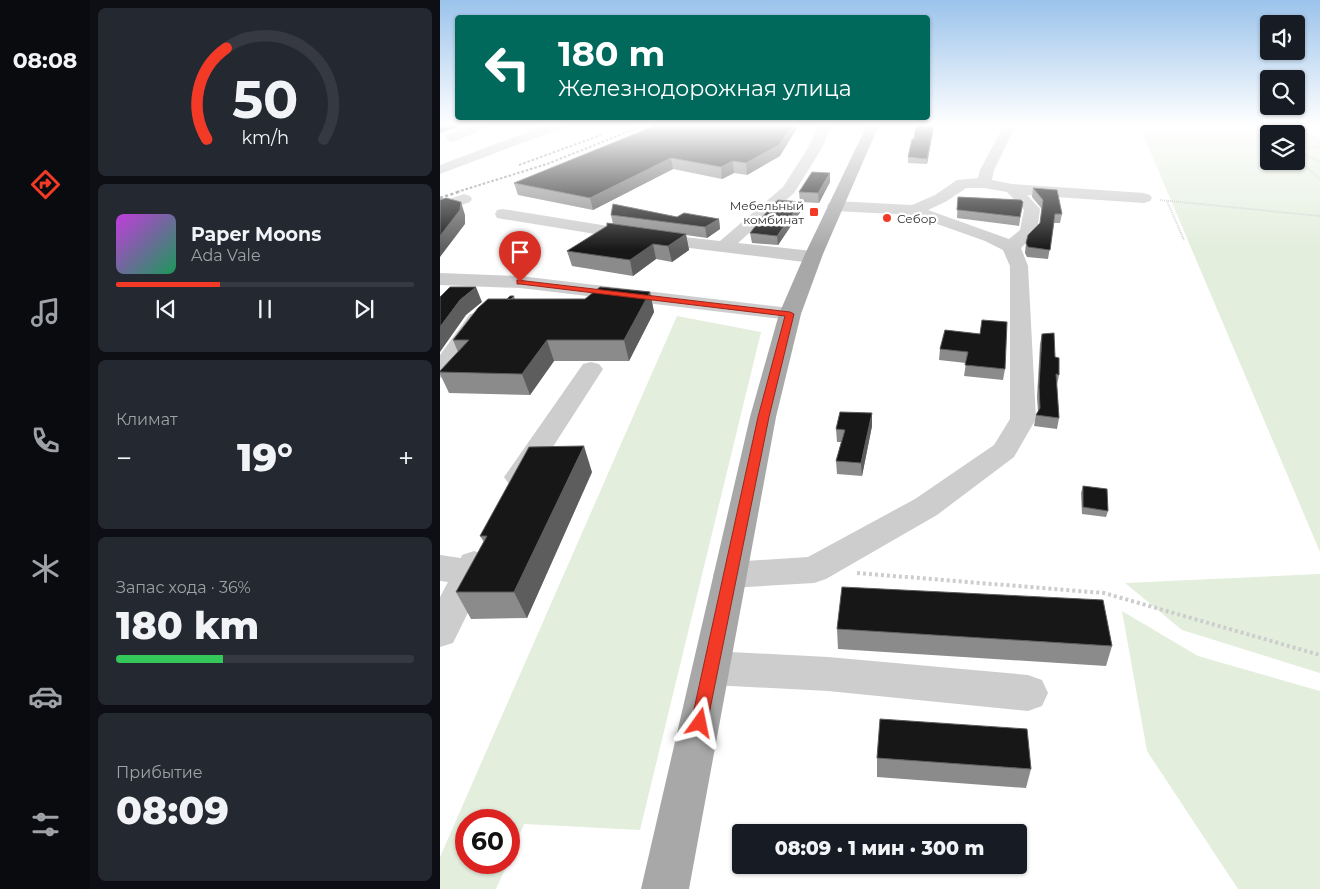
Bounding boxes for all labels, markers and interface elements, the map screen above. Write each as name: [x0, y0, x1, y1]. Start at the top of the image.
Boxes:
map controls: [1260, 15, 1305, 170]
button: sound: [1260, 15, 1305, 60]
text: 180 m: [558, 32, 665, 75]
icon: left: [475, 35, 540, 100]
text: 08:08: [13, 47, 77, 74]
text: 50: [232, 68, 298, 131]
button: search: [1260, 70, 1305, 115]
text: Железнодорожная улица: [558, 75, 852, 102]
button: layers: [1260, 125, 1305, 170]
text: km/h: [241, 127, 289, 148]
icon: directions: [28, 167, 63, 202]
place label: Мебельный комбинат: [730, 198, 804, 227]
marker: Мебельный комбинат: [808, 206, 820, 218]
place label: Себор: [897, 211, 937, 226]
marker: Себор: [881, 212, 893, 224]
text: Paper Moons: [191, 223, 321, 246]
pin: [499, 231, 541, 282]
icon: arrive: [506, 238, 534, 266]
text: Ada Vale: [191, 246, 261, 265]
icon: music: [28, 295, 63, 330]
icon: previous: [152, 295, 180, 323]
icon: pause: [251, 295, 279, 323]
icon: next: [350, 295, 378, 323]
text: Климат: [116, 410, 178, 429]
icon: phone: [28, 423, 63, 458]
text: 19°: [237, 434, 293, 481]
text: −: [116, 441, 132, 475]
text: +: [398, 441, 414, 475]
icon: climate: [28, 551, 63, 586]
text: Запас хода · 36%: [116, 578, 251, 597]
text: 180 km: [116, 602, 259, 649]
icon: car: [28, 679, 63, 714]
position arrow: [673, 696, 725, 748]
text: Прибытие: [116, 763, 203, 782]
text: 08:09: [116, 787, 229, 834]
icon: filters: [28, 807, 63, 842]
speed limit sign: 60: [455, 809, 520, 874]
text: 08:09 · 1 мин · 300 m: [775, 837, 984, 860]

